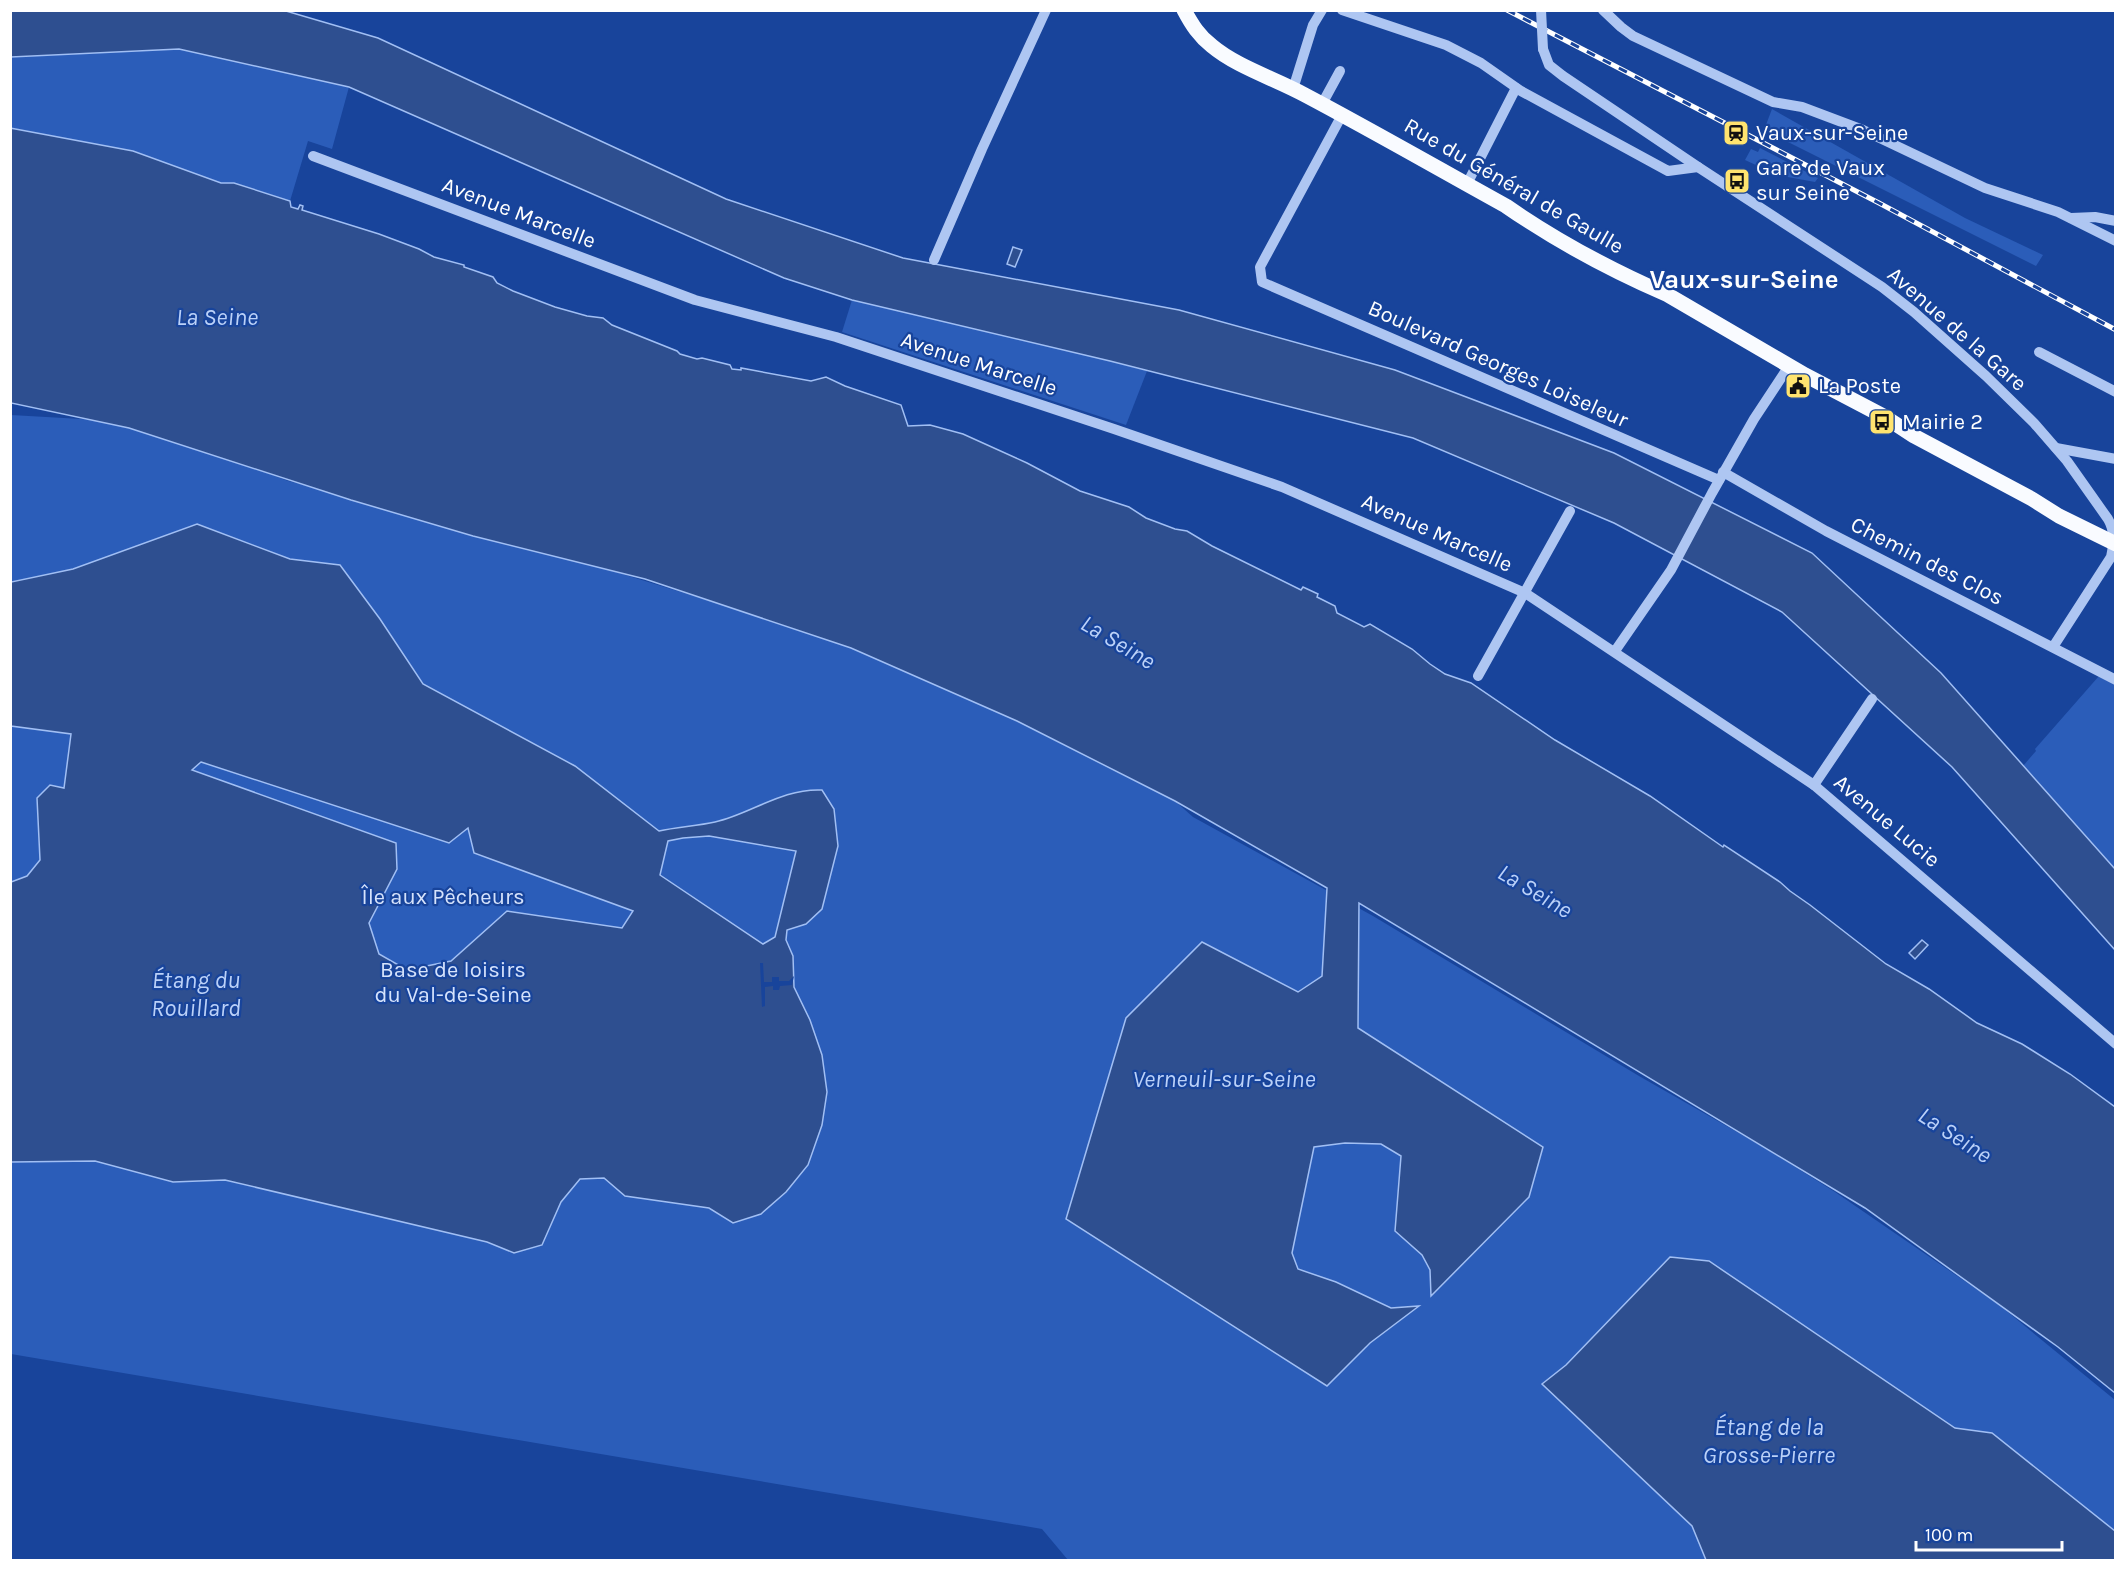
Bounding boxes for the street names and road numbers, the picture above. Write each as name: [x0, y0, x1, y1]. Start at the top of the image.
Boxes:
street label: Rue du Général de Gaulle: [1400, 112, 1628, 260]
street label: Avenue Marcelle: [438, 172, 600, 254]
street label: Avenue de la Gare: [1882, 261, 2032, 397]
street label: Boulevard Georges Loiseleur: [1364, 295, 1632, 433]
street label: Avenue Marcelle: [898, 327, 1060, 401]
street label: Avenue Marcelle: [1357, 488, 1517, 578]
street label: Chemin des Clos: [1846, 511, 2008, 611]
street label: Avenue Lucie: [1829, 769, 1945, 873]

